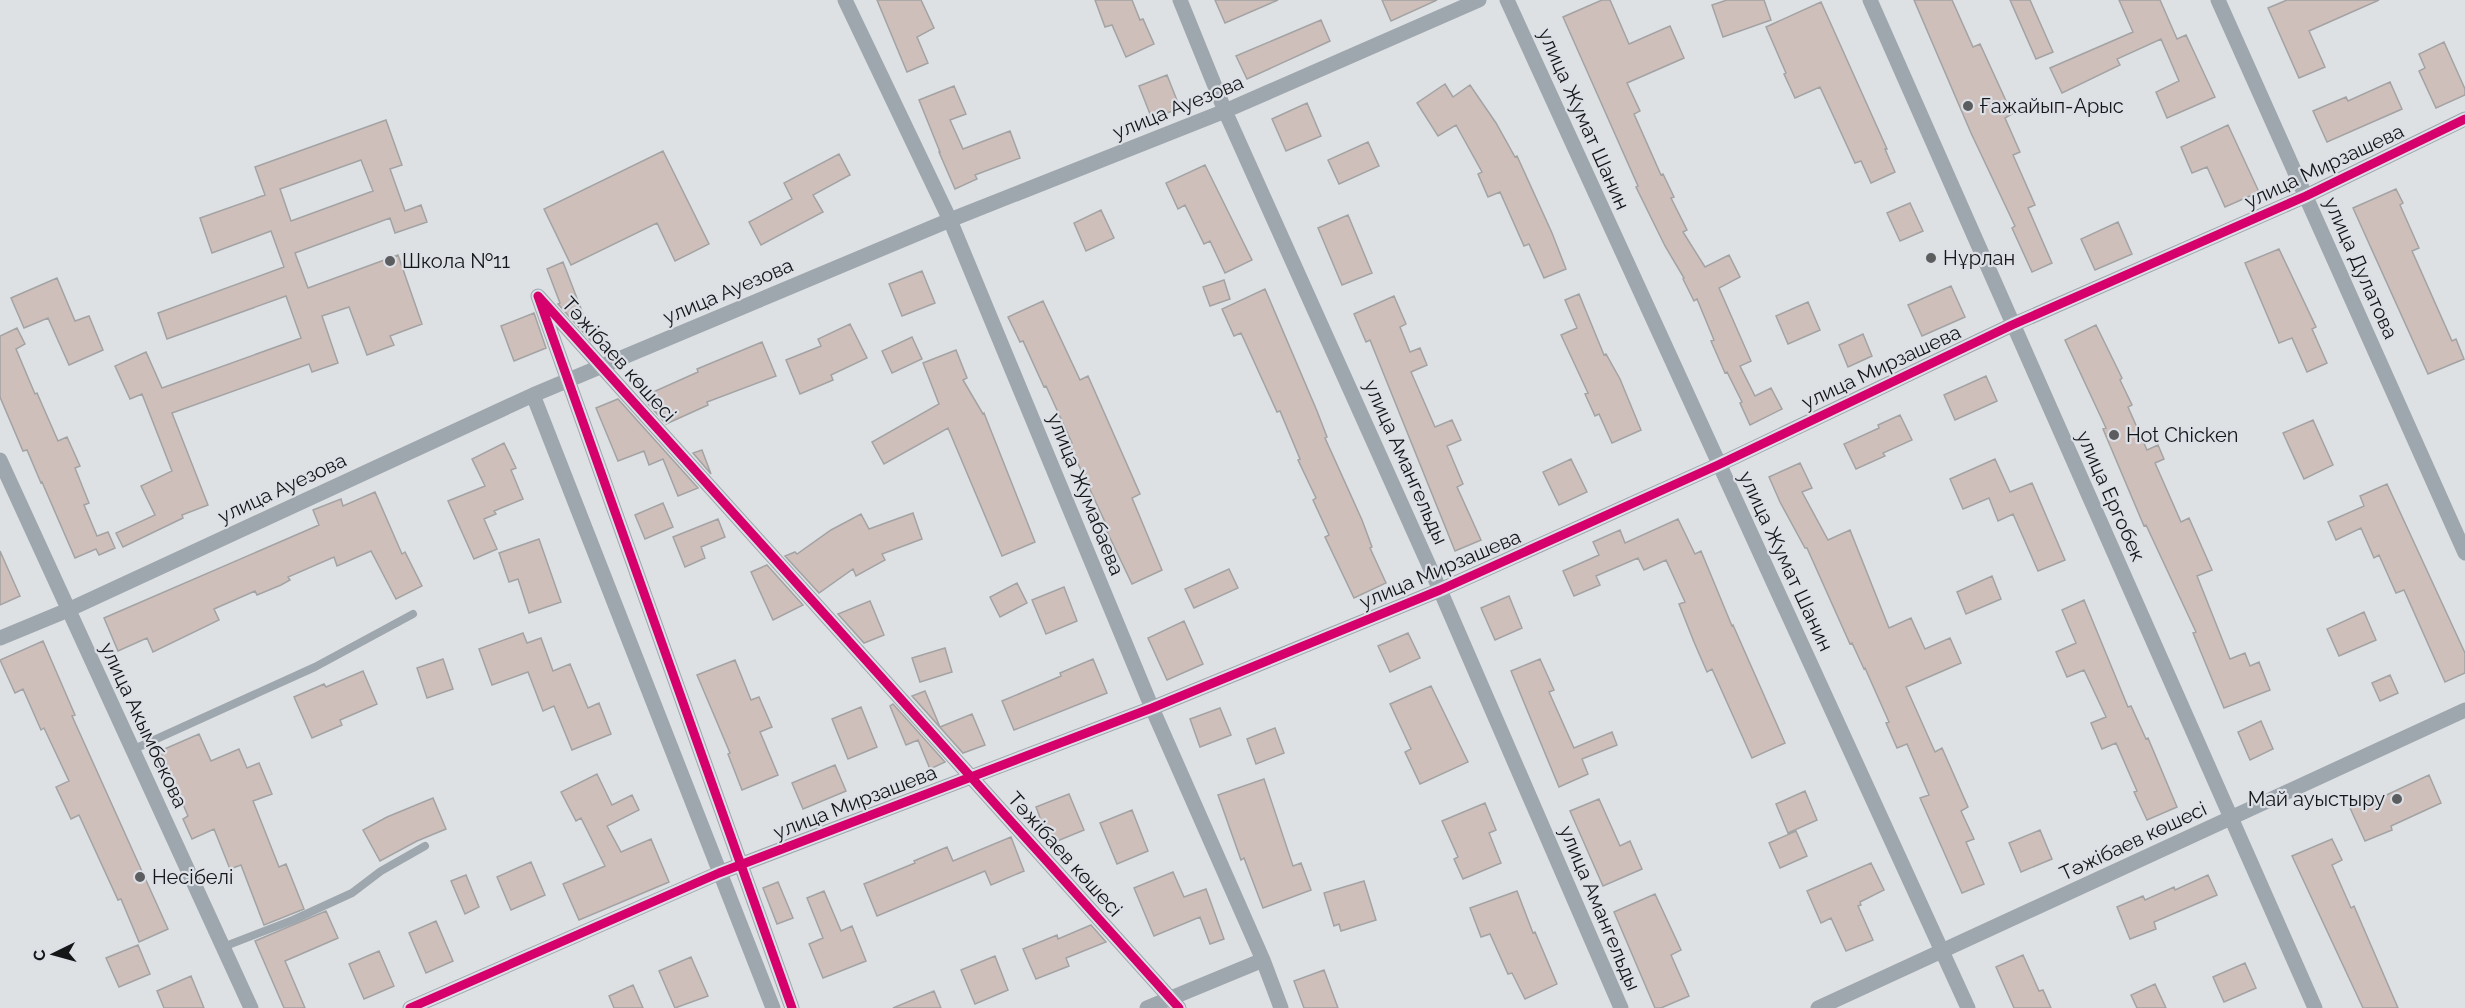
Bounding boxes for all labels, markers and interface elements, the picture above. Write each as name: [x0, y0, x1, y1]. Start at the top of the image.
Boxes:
street label: улица Жумат Шанин: [1533, 25, 1635, 213]
street label: улица Ауезова: [1109, 70, 1247, 144]
place label: Ғажайып-Арыс: [1980, 94, 2124, 118]
marker: Ғажайып-Арыс: [1961, 99, 1975, 113]
street label: улица Мирзашева: [2241, 119, 2407, 213]
street label: улица Дулатова: [2319, 193, 2403, 343]
place label: Нұрлан: [1943, 246, 2015, 270]
place label: Школа №11: [402, 249, 510, 273]
marker: Нұрлан: [1924, 251, 1938, 265]
street label: улица Ауезова: [659, 253, 797, 329]
marker: Школа №11: [383, 254, 397, 268]
street label: Тәжібаев көшесі: [557, 292, 681, 426]
street label: улица Мирзашева: [1798, 320, 1964, 414]
street label: улица Амангельды: [1359, 376, 1453, 548]
street label: улица Жумабаева: [1043, 409, 1129, 579]
place label: Hot Chicken: [2126, 423, 2238, 447]
street label: улица Ергобек: [2071, 427, 2151, 565]
marker: Hot Chicken: [2107, 428, 2121, 442]
street label: улица Ауезова: [214, 448, 350, 528]
street label: улица Жумат Шанин: [1734, 467, 1838, 655]
street label: улица Мирзашева: [1356, 524, 1524, 614]
street label: улица Акымбекова: [95, 638, 193, 812]
street label: улица Мирзашева: [770, 760, 940, 844]
street label: Тәжібаев көшесі: [1003, 787, 1127, 921]
place label: Май ауыстыру: [2248, 787, 2385, 811]
marker: Май ауыстыру: [2390, 792, 2404, 806]
street label: Тәжібаев көшесі: [2056, 796, 2210, 886]
street label: улица Амангельды: [1554, 822, 1646, 994]
place label: Несібелі: [152, 865, 233, 889]
marker: Несібелі: [133, 870, 147, 884]
north arrow: [24, 924, 84, 984]
text: С: [30, 949, 49, 962]

